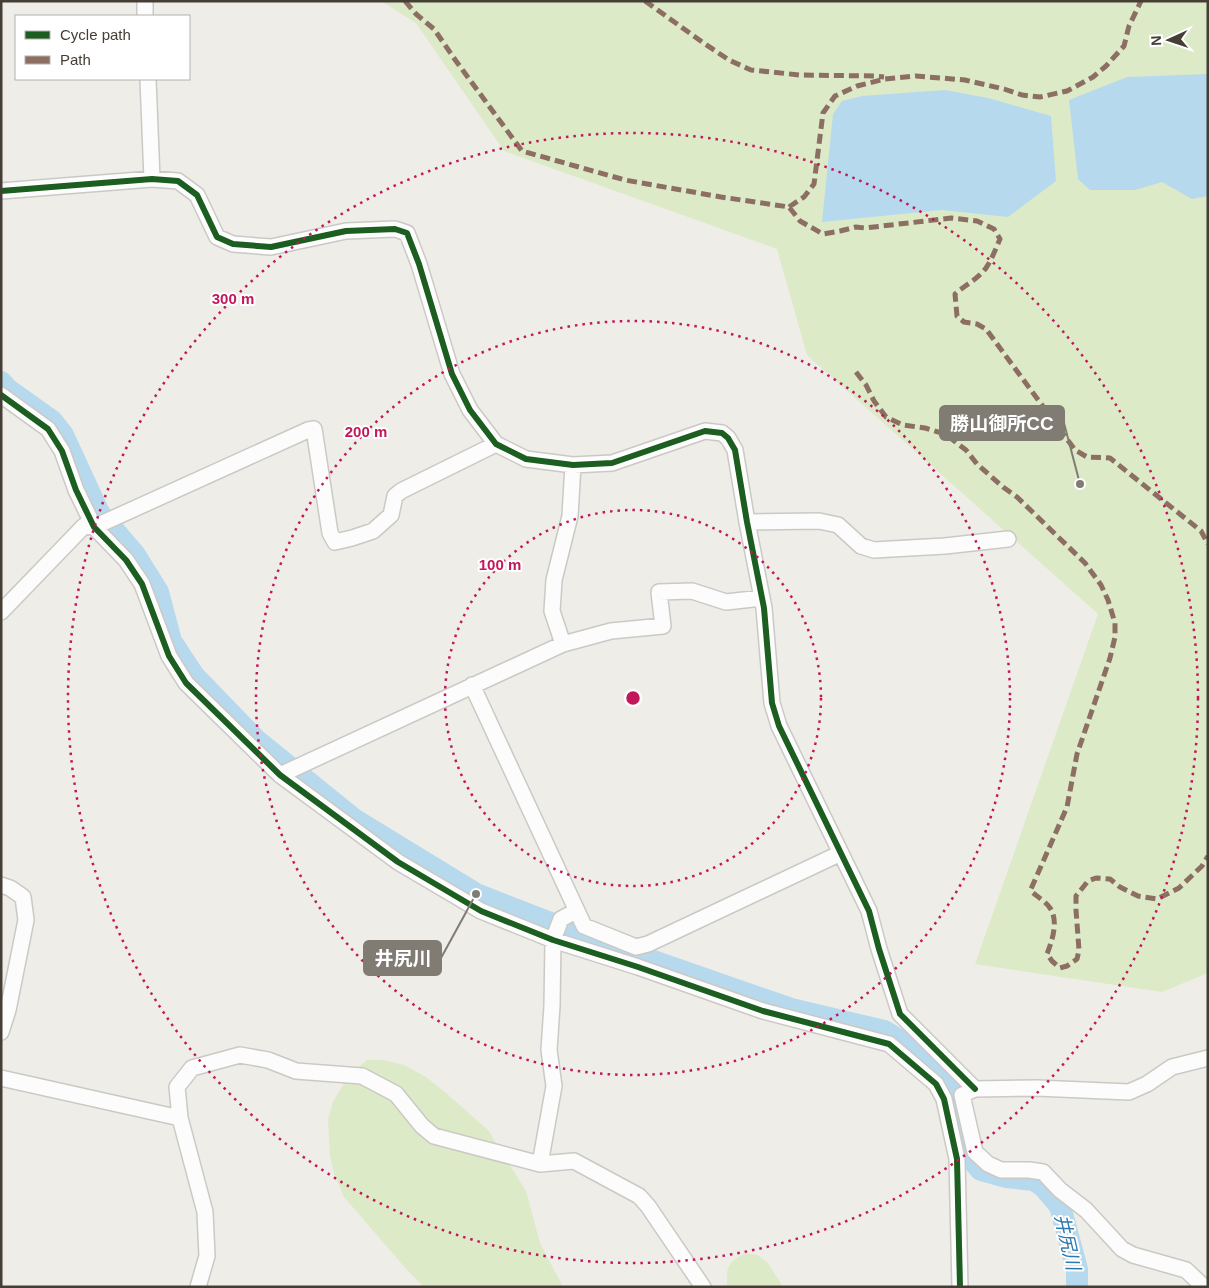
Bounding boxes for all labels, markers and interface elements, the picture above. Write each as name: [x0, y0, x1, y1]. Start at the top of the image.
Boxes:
legend: [15, 15, 190, 80]
north arrow: [1144, 15, 1194, 65]
text: Cycle path: [60, 26, 131, 43]
text: N: [1148, 35, 1164, 46]
text: Path: [60, 51, 91, 68]
text: 300 m: [212, 290, 254, 307]
callout: 勝山御所CC: [940, 406, 1064, 440]
text: 勝山御所CC: [950, 413, 1054, 434]
text: 200 m: [345, 423, 387, 440]
text: 100 m: [479, 556, 521, 573]
centre of rings: [624, 689, 642, 707]
callout: 井尻川: [364, 941, 441, 975]
text: 井尻川: [374, 948, 432, 969]
water label: 井尻川: [1051, 1212, 1085, 1274]

